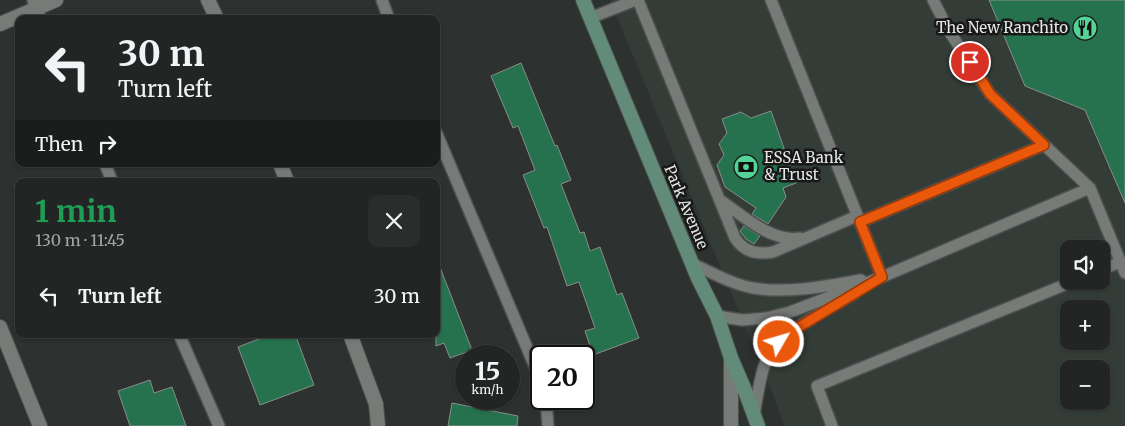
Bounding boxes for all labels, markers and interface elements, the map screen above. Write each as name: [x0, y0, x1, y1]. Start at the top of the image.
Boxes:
restaurant icon: The New Ranchito: [1072, 15, 1098, 41]
place label: The New Ranchito: [936, 18, 1068, 37]
text: 30 m: [118, 32, 204, 76]
icon: left: [35, 35, 100, 100]
pin: [949, 41, 991, 83]
icon: arrive: [956, 48, 984, 76]
text: Turn left: [118, 75, 212, 103]
icon: right: [93, 130, 121, 158]
text: Then: [35, 132, 83, 156]
place label: ESSA Bank & Trust: [764, 148, 844, 184]
bank icon: ESSA Bank & Trust: [733, 154, 759, 180]
street label: Park Avenue: [660, 162, 713, 252]
text: 1 min: [35, 192, 117, 230]
button: close: [368, 195, 420, 247]
text: 130 m · 11:45: [35, 230, 125, 250]
map controls: [1060, 240, 1110, 410]
button: sound: [1060, 240, 1110, 290]
icon: left: [35, 282, 63, 310]
text: Turn left: [78, 284, 162, 308]
text: 30 m: [374, 284, 420, 308]
button: +: [1060, 300, 1110, 350]
position arrow: [752, 315, 804, 367]
speed limit sign: 20: [530, 345, 595, 410]
text: 15: [475, 355, 500, 387]
button: −: [1060, 360, 1110, 410]
text: km/h: [472, 382, 503, 397]

